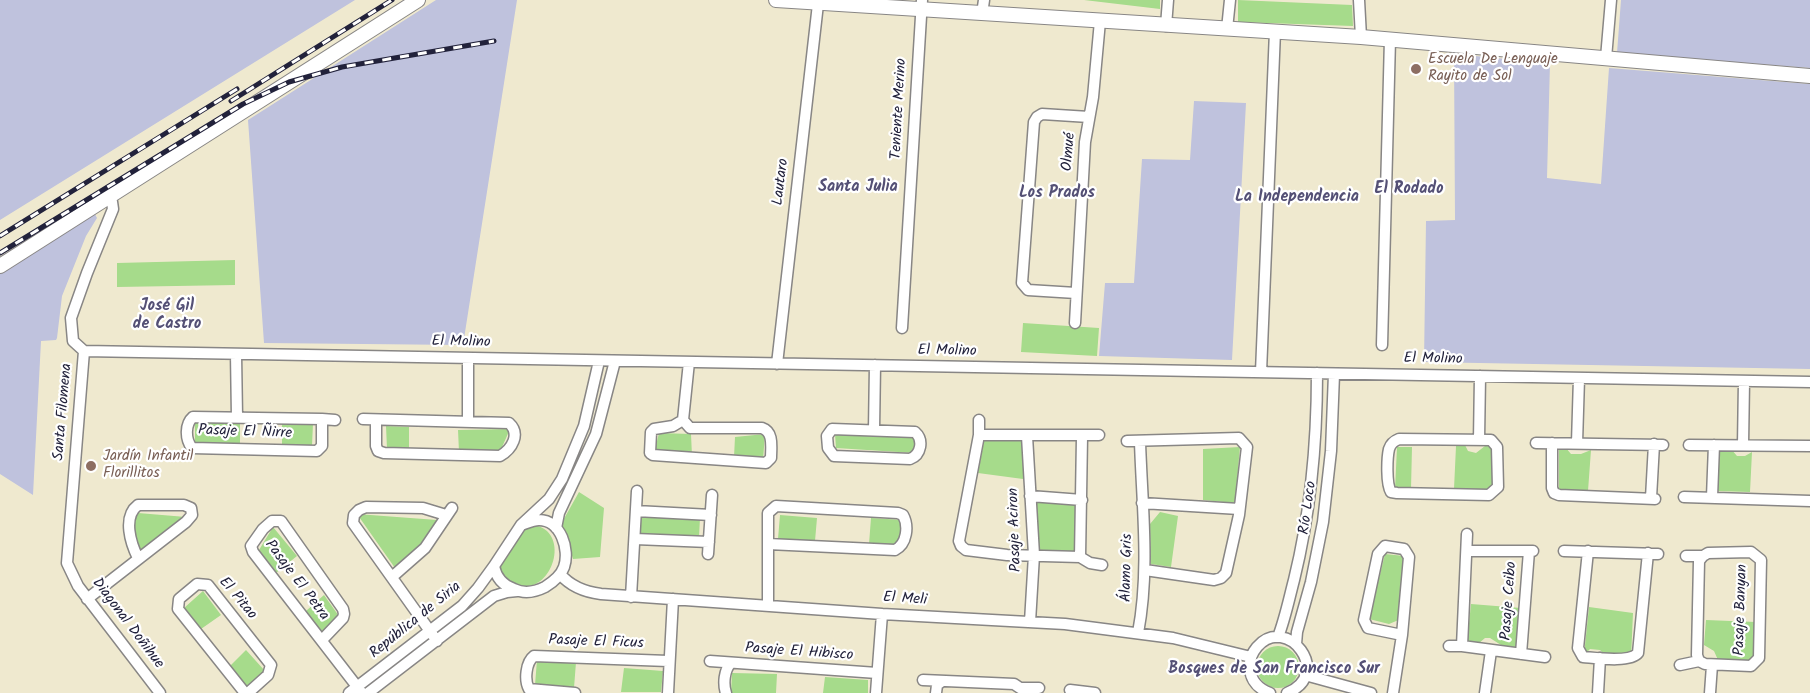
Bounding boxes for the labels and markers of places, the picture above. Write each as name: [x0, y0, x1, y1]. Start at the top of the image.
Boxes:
place label: Escuela De Lenguaje Rayito de Sol: [1428, 51, 1558, 86]
marker: Escuela De Lenguaje Rayito de Sol: [1409, 62, 1423, 76]
place label: Jardín Infantil Florillitos: [103, 448, 193, 483]
marker: Jardín Infantil Florillitos: [84, 459, 98, 473]

